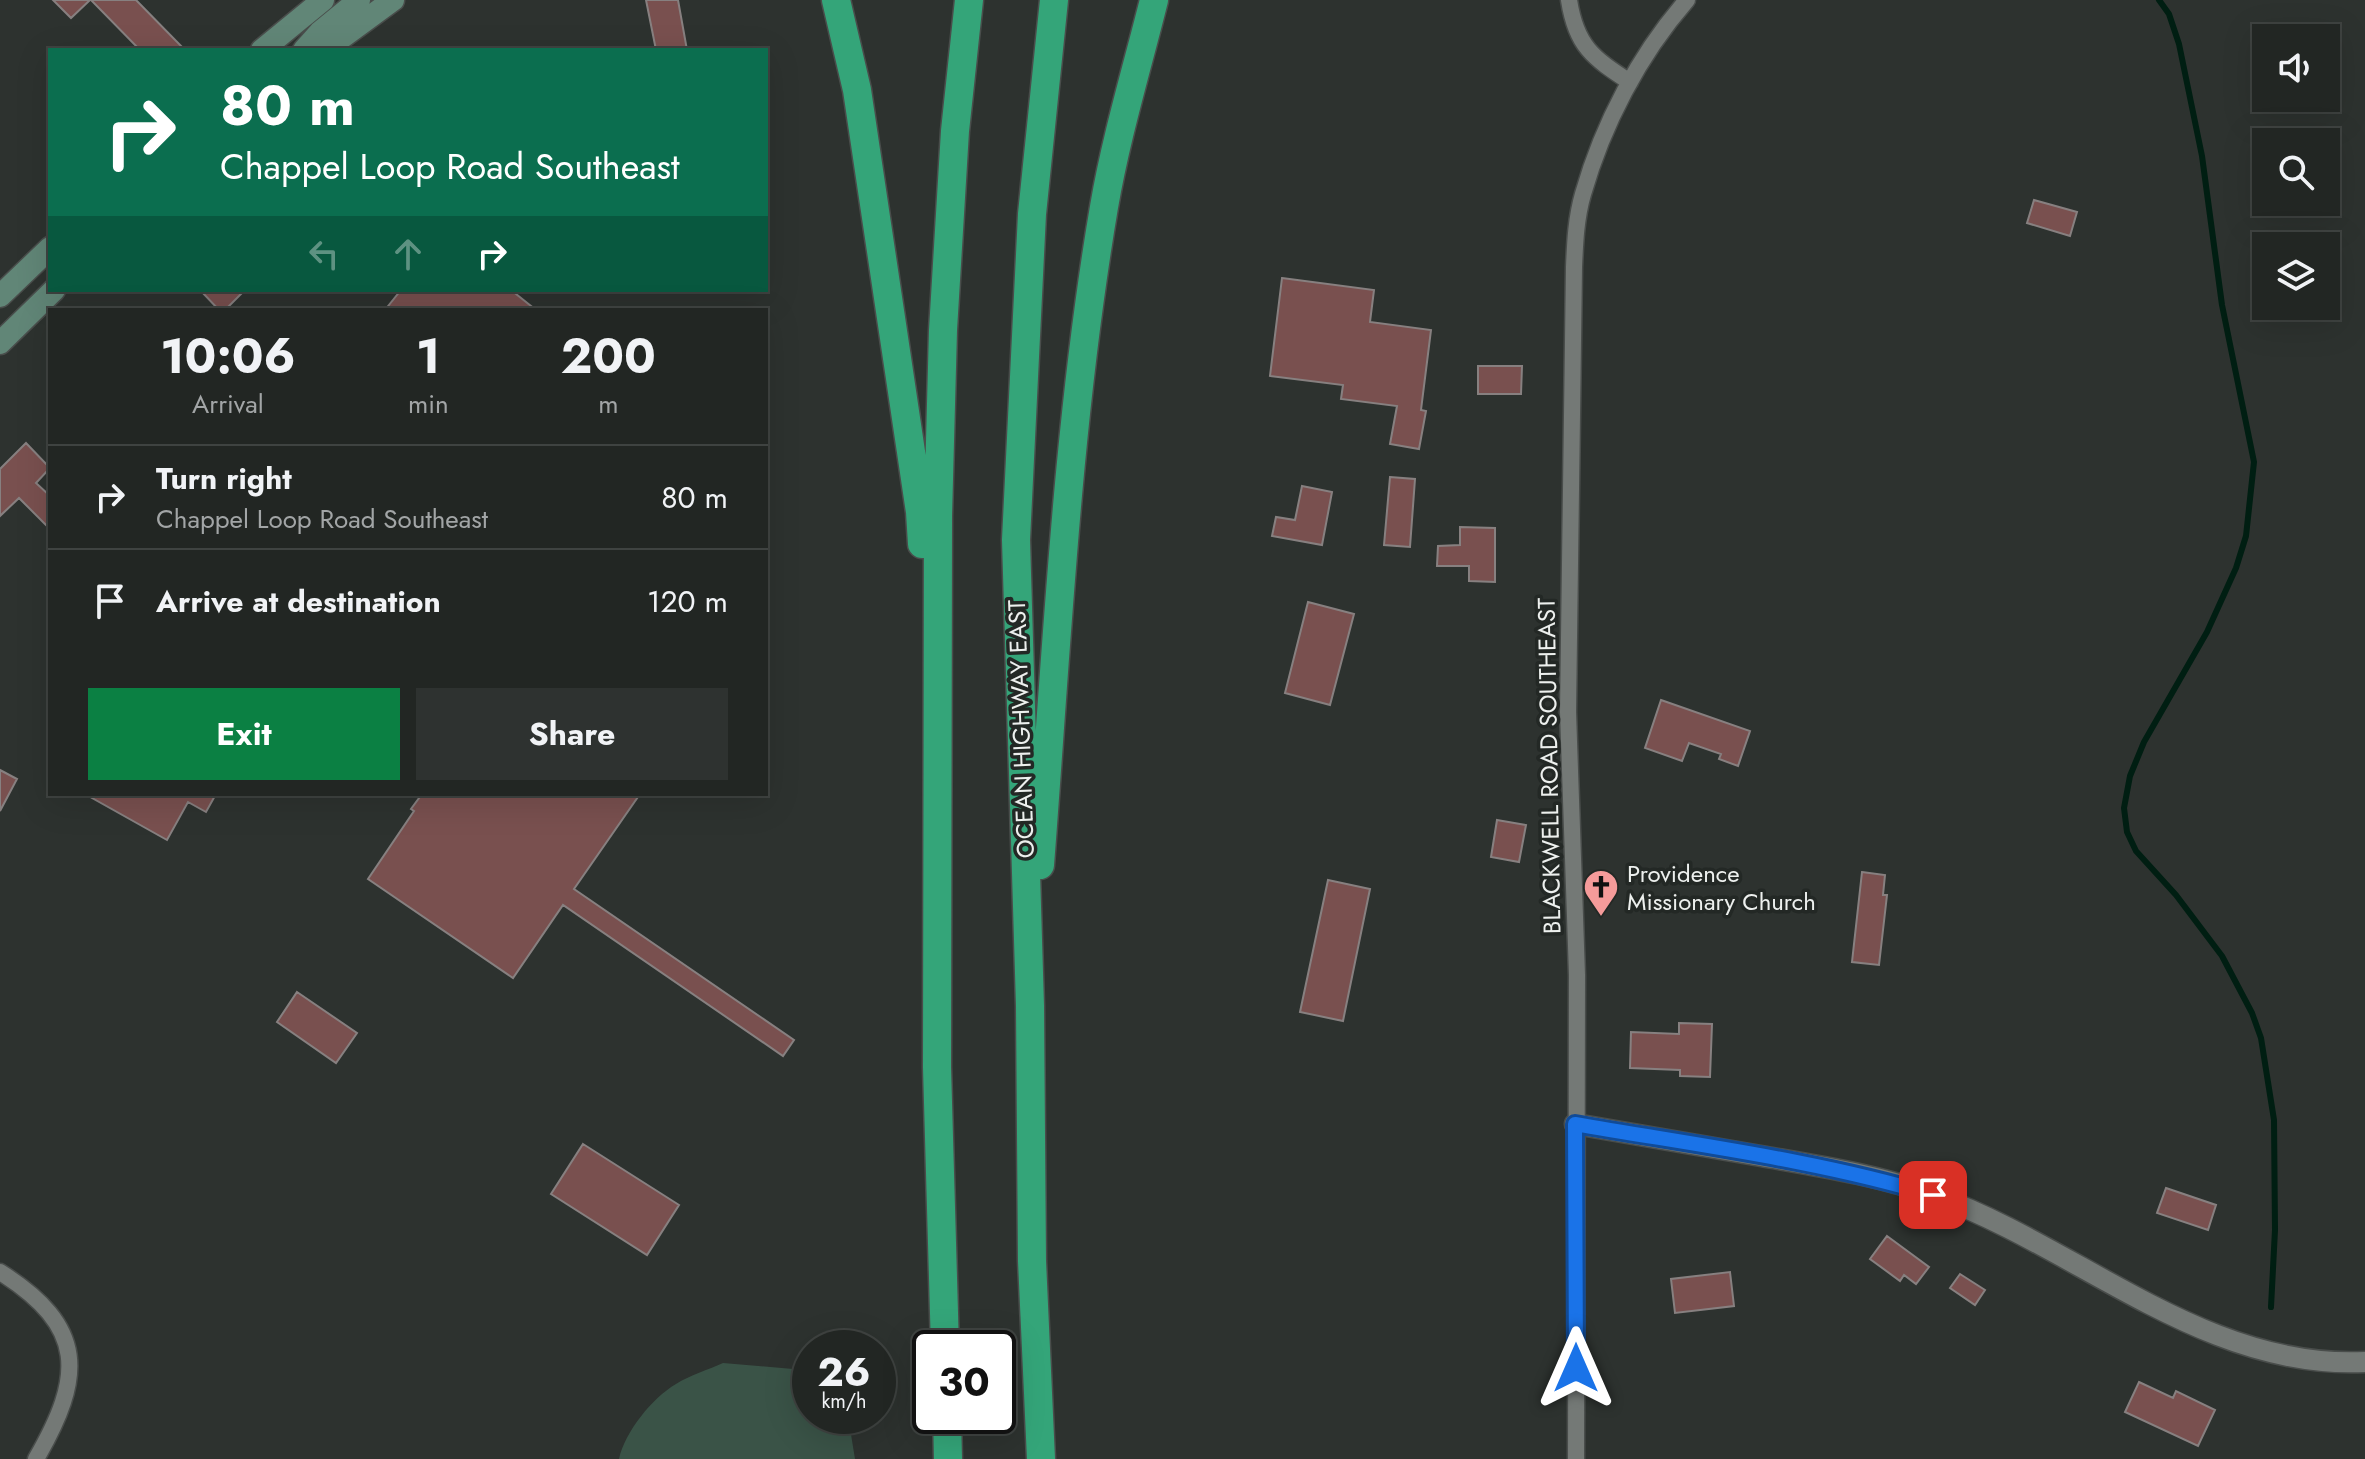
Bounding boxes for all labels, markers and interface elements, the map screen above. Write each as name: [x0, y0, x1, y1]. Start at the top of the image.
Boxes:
map controls: [2252, 24, 2340, 320]
button: sound: [2252, 24, 2340, 112]
text: 80 m: [220, 65, 355, 146]
icon: right: [88, 80, 192, 184]
button: search: [2252, 128, 2340, 216]
text: Chappel Loop Road Southeast: [220, 140, 680, 192]
icon: left: [302, 232, 346, 276]
icon: ahead: [386, 232, 430, 276]
icon: right: [470, 232, 514, 276]
button: layers: [2252, 232, 2340, 320]
text: 10:06: [160, 322, 296, 391]
text: 1: [416, 322, 440, 391]
text: 200: [561, 322, 656, 391]
text: Arrival: [192, 385, 264, 423]
text: min: [408, 385, 449, 423]
text: m: [598, 385, 618, 423]
text: Turn right: [156, 457, 292, 500]
icon: right: [88, 475, 132, 519]
text: 80 m: [661, 476, 728, 519]
text: Chappel Loop Road Southeast: [156, 500, 488, 538]
icon: arrive: [88, 579, 132, 623]
text: Arrive at destination: [156, 580, 441, 623]
text: 120 m: [647, 580, 728, 623]
street label: BLACKWELL ROAD SOUTHEAST: [1529, 598, 1569, 934]
street label: OCEAN HIGHWAY EAST: [999, 599, 1043, 859]
button: Exit: [88, 688, 400, 780]
button: Share: [416, 688, 728, 780]
place label: Providence Missionary Church: [1627, 856, 1816, 919]
church icon: Providence Missionary Church: [1582, 868, 1620, 918]
pin: [1899, 1161, 1967, 1229]
icon: arrive: [1911, 1173, 1955, 1217]
position arrow: [1534, 1326, 1618, 1410]
speed limit sign: 30: [912, 1330, 1016, 1434]
text: 26: [818, 1343, 871, 1401]
text: km/h: [821, 1387, 867, 1416]

